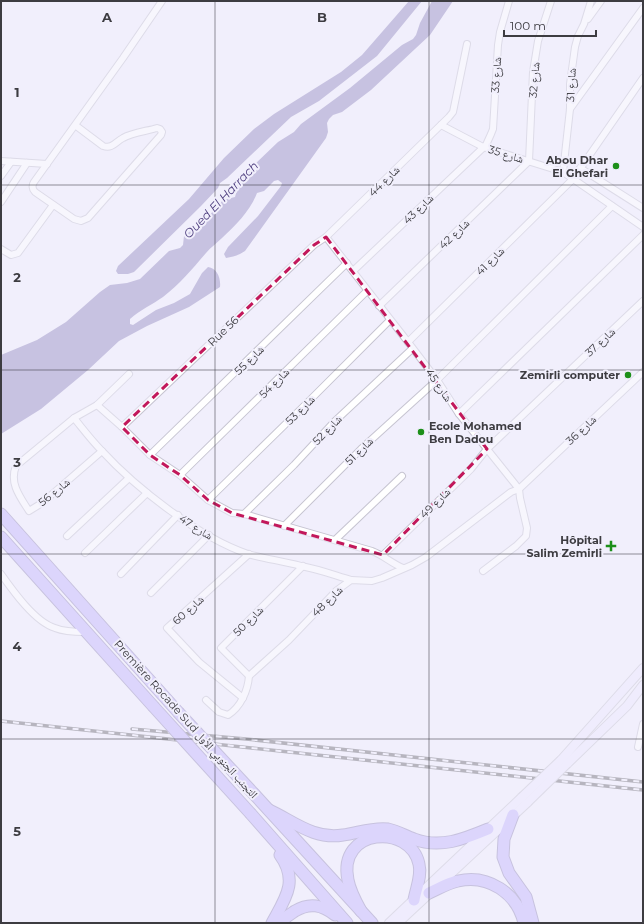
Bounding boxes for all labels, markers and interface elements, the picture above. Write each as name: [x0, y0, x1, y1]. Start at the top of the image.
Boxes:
text: A: [101, 9, 113, 25]
text: B: [317, 9, 327, 25]
scale bar: [504, 12, 596, 38]
text: 100 m: [510, 18, 546, 33]
street label: شارع 33: [488, 56, 504, 94]
street label: شارع 32: [525, 61, 543, 99]
street label: شارع 31: [563, 68, 579, 102]
text: 1: [14, 84, 20, 100]
street label: شارع 35: [487, 142, 525, 166]
place label: Abou Dhar El Ghefari: [545, 153, 608, 180]
water label: Oued El Harrach: [180, 158, 261, 241]
marker: Abou Dhar El Ghefari: [611, 161, 621, 171]
street label: شارع 44: [365, 163, 403, 199]
street label: شارع 43: [400, 191, 436, 227]
street label: شارع 42: [436, 216, 472, 252]
street label: شارع 41: [473, 244, 507, 278]
text: 2: [13, 269, 21, 285]
street label: Rue 56: [205, 313, 242, 349]
street label: شارع 37: [582, 324, 618, 360]
street label: شارع 55: [231, 342, 267, 378]
street label: شارع 54: [256, 365, 292, 401]
street label: شارع 45: [423, 366, 455, 404]
place label: Zemirli computer: [520, 368, 620, 382]
marker: Zemirli computer: [623, 370, 633, 380]
street label: شارع 53: [282, 392, 318, 428]
street label: شارع 52: [309, 412, 345, 448]
street label: شارع 36: [563, 412, 599, 448]
place label: Ecole Mohamed Ben Dadou: [429, 419, 522, 446]
marker: Ecole Mohamed Ben Dadou: [416, 427, 426, 437]
street label: شارع 51: [342, 434, 376, 468]
text: 3: [12, 454, 21, 470]
street label: شارع 56: [35, 475, 73, 509]
street label: شارع 49: [417, 485, 453, 521]
street label: شارع 47: [177, 511, 215, 543]
place label: Hôpital Salim Zemirli: [526, 533, 602, 560]
marker: Hôpital Salim Zemirli: [605, 540, 617, 552]
street label: شارع 48: [308, 583, 346, 619]
street label: شارع 60: [169, 592, 207, 628]
street label: شارع 50: [230, 603, 266, 639]
street label: Première Rocade Sud التجنب الجنوبي الأول: [110, 637, 261, 802]
text: 4: [13, 638, 22, 654]
text: 5: [13, 823, 21, 839]

